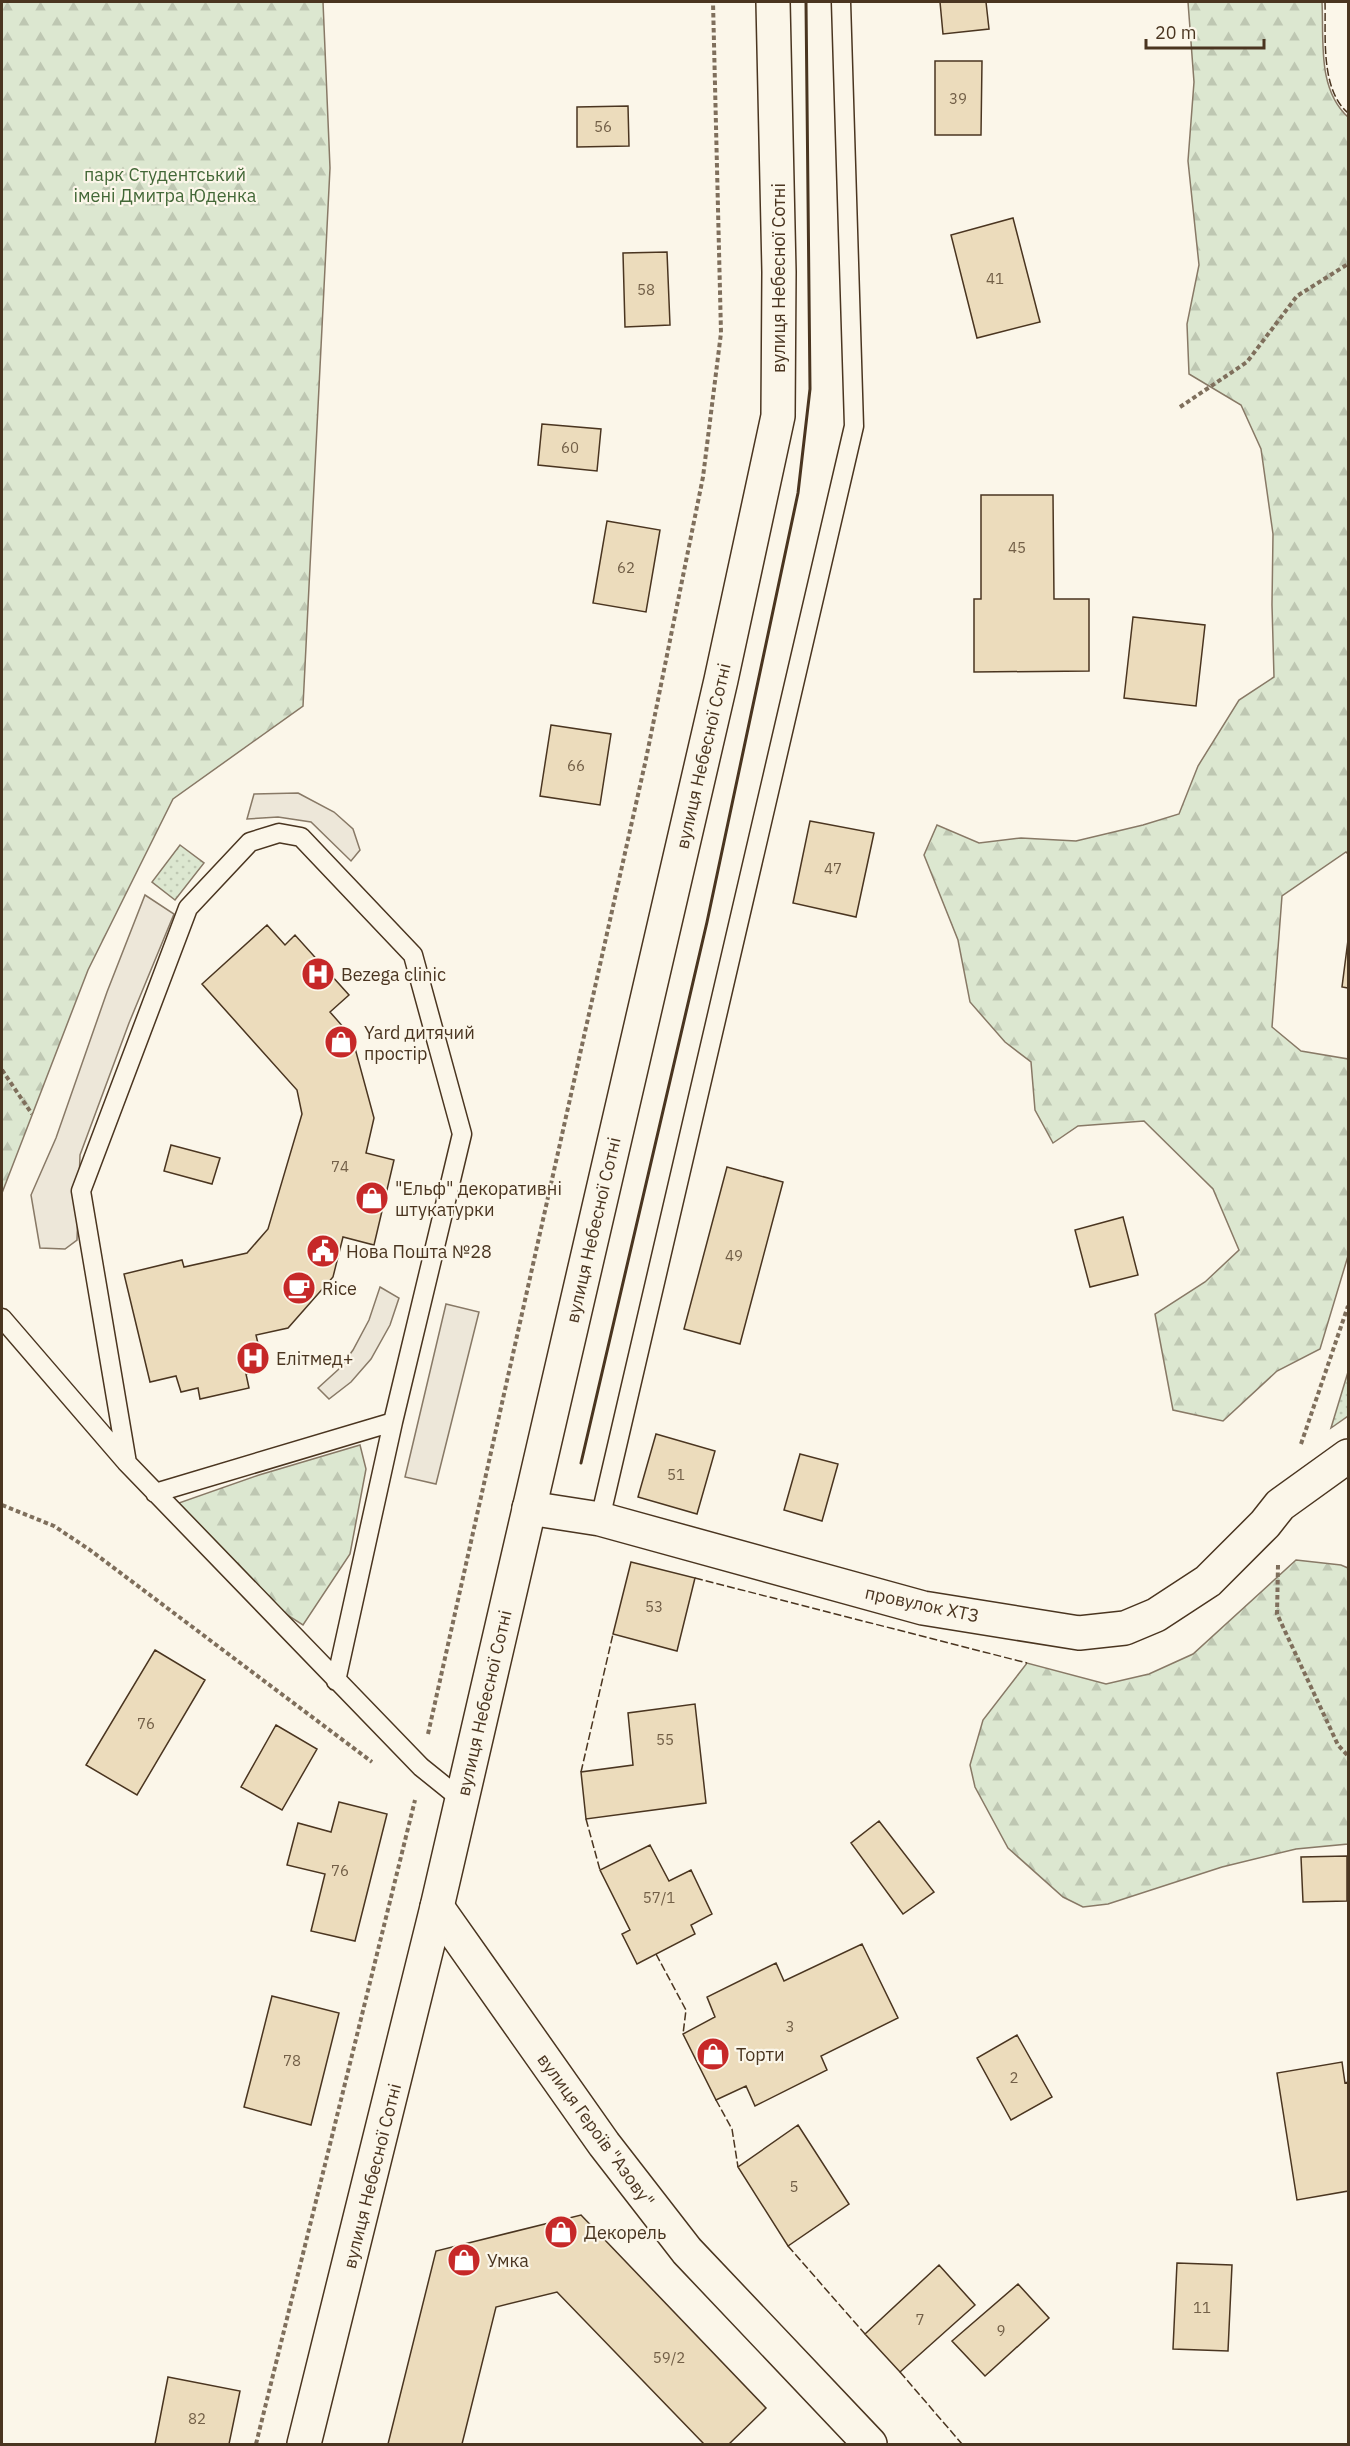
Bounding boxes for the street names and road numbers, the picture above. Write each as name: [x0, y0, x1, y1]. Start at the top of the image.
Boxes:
street label: вулиця Небесної Сотні: [767, 183, 790, 373]
street label: вулиця Небесної Сотні: [670, 661, 736, 851]
street label: вулиця Небесної Сотні: [560, 1135, 626, 1325]
street label: провулок ХТЗ: [863, 1581, 981, 1627]
street label: вулиця Небесної Сотні: [451, 1608, 517, 1798]
street label: вулиця Героїв "Азову": [532, 2049, 660, 2211]
street label: вулиця Небесної Сотні: [338, 2081, 406, 2271]

